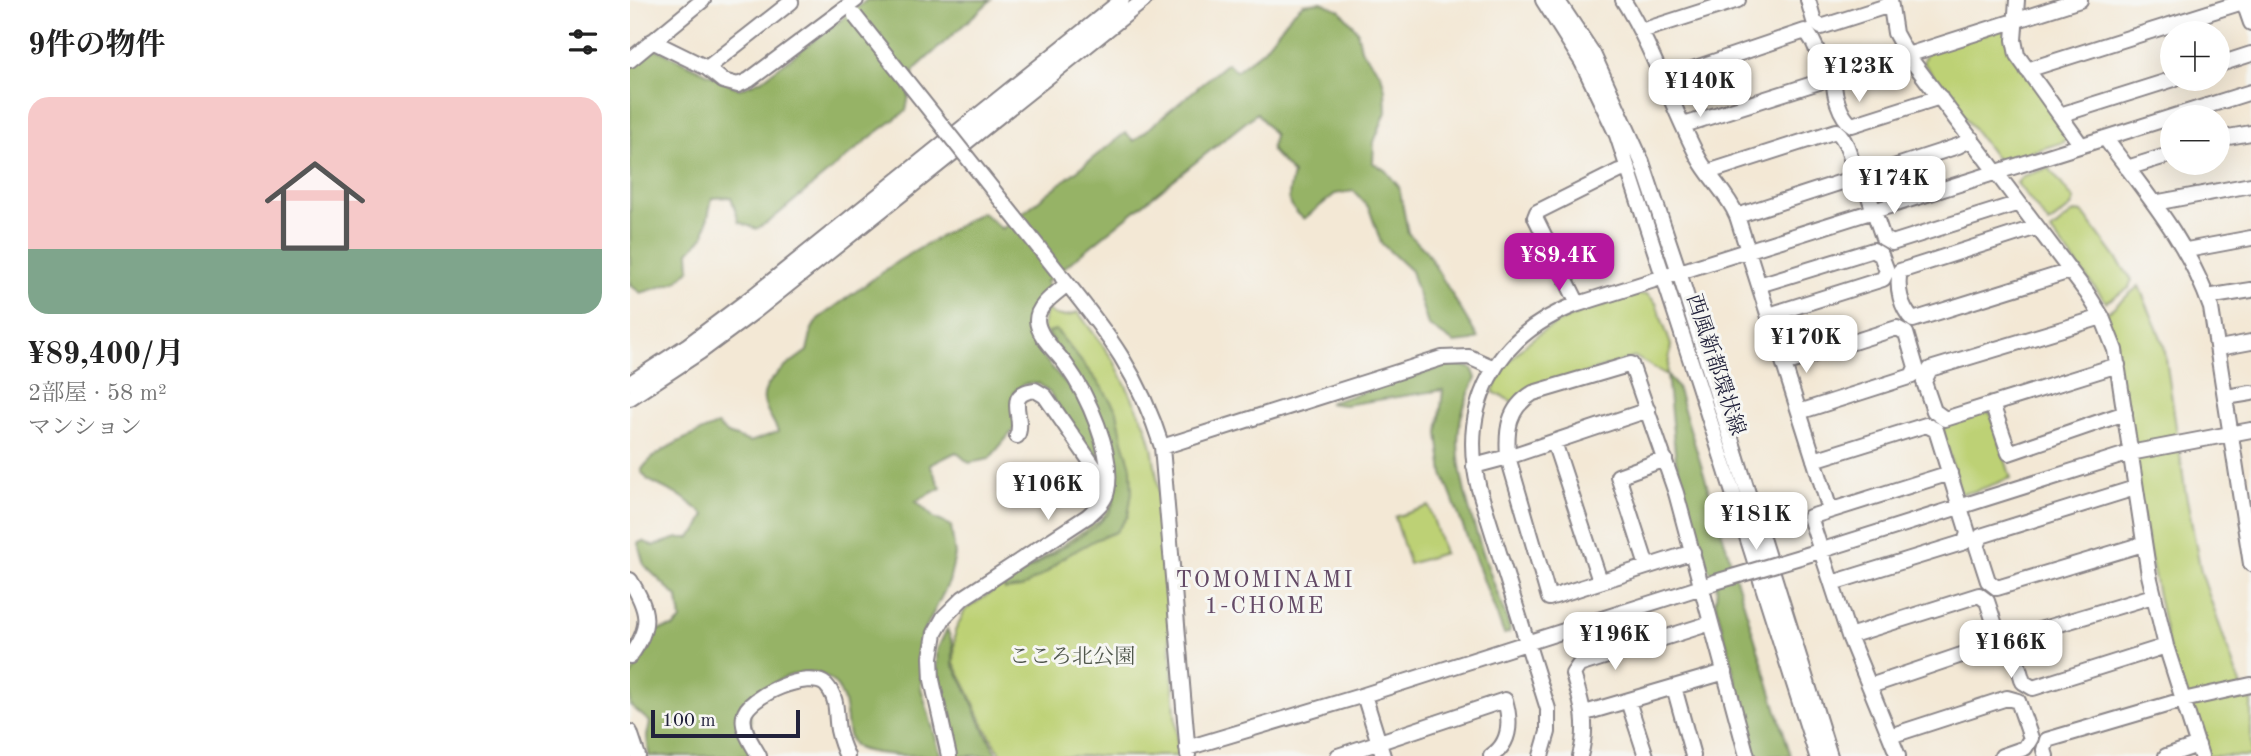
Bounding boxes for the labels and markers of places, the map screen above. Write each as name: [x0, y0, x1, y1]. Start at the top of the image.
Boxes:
pin: ¥123K: [1810, 44, 1908, 104]
pin: ¥140K: [1651, 60, 1749, 119]
pin: ¥174K: [1845, 156, 1943, 216]
pin: ¥89.4K: [1502, 233, 1616, 293]
pin: ¥170K: [1757, 316, 1855, 375]
pin: ¥106K: [999, 462, 1097, 522]
pin: ¥181K: [1707, 492, 1805, 552]
pin: ¥196K: [1566, 612, 1664, 672]
pin: ¥166K: [1962, 620, 2060, 680]

